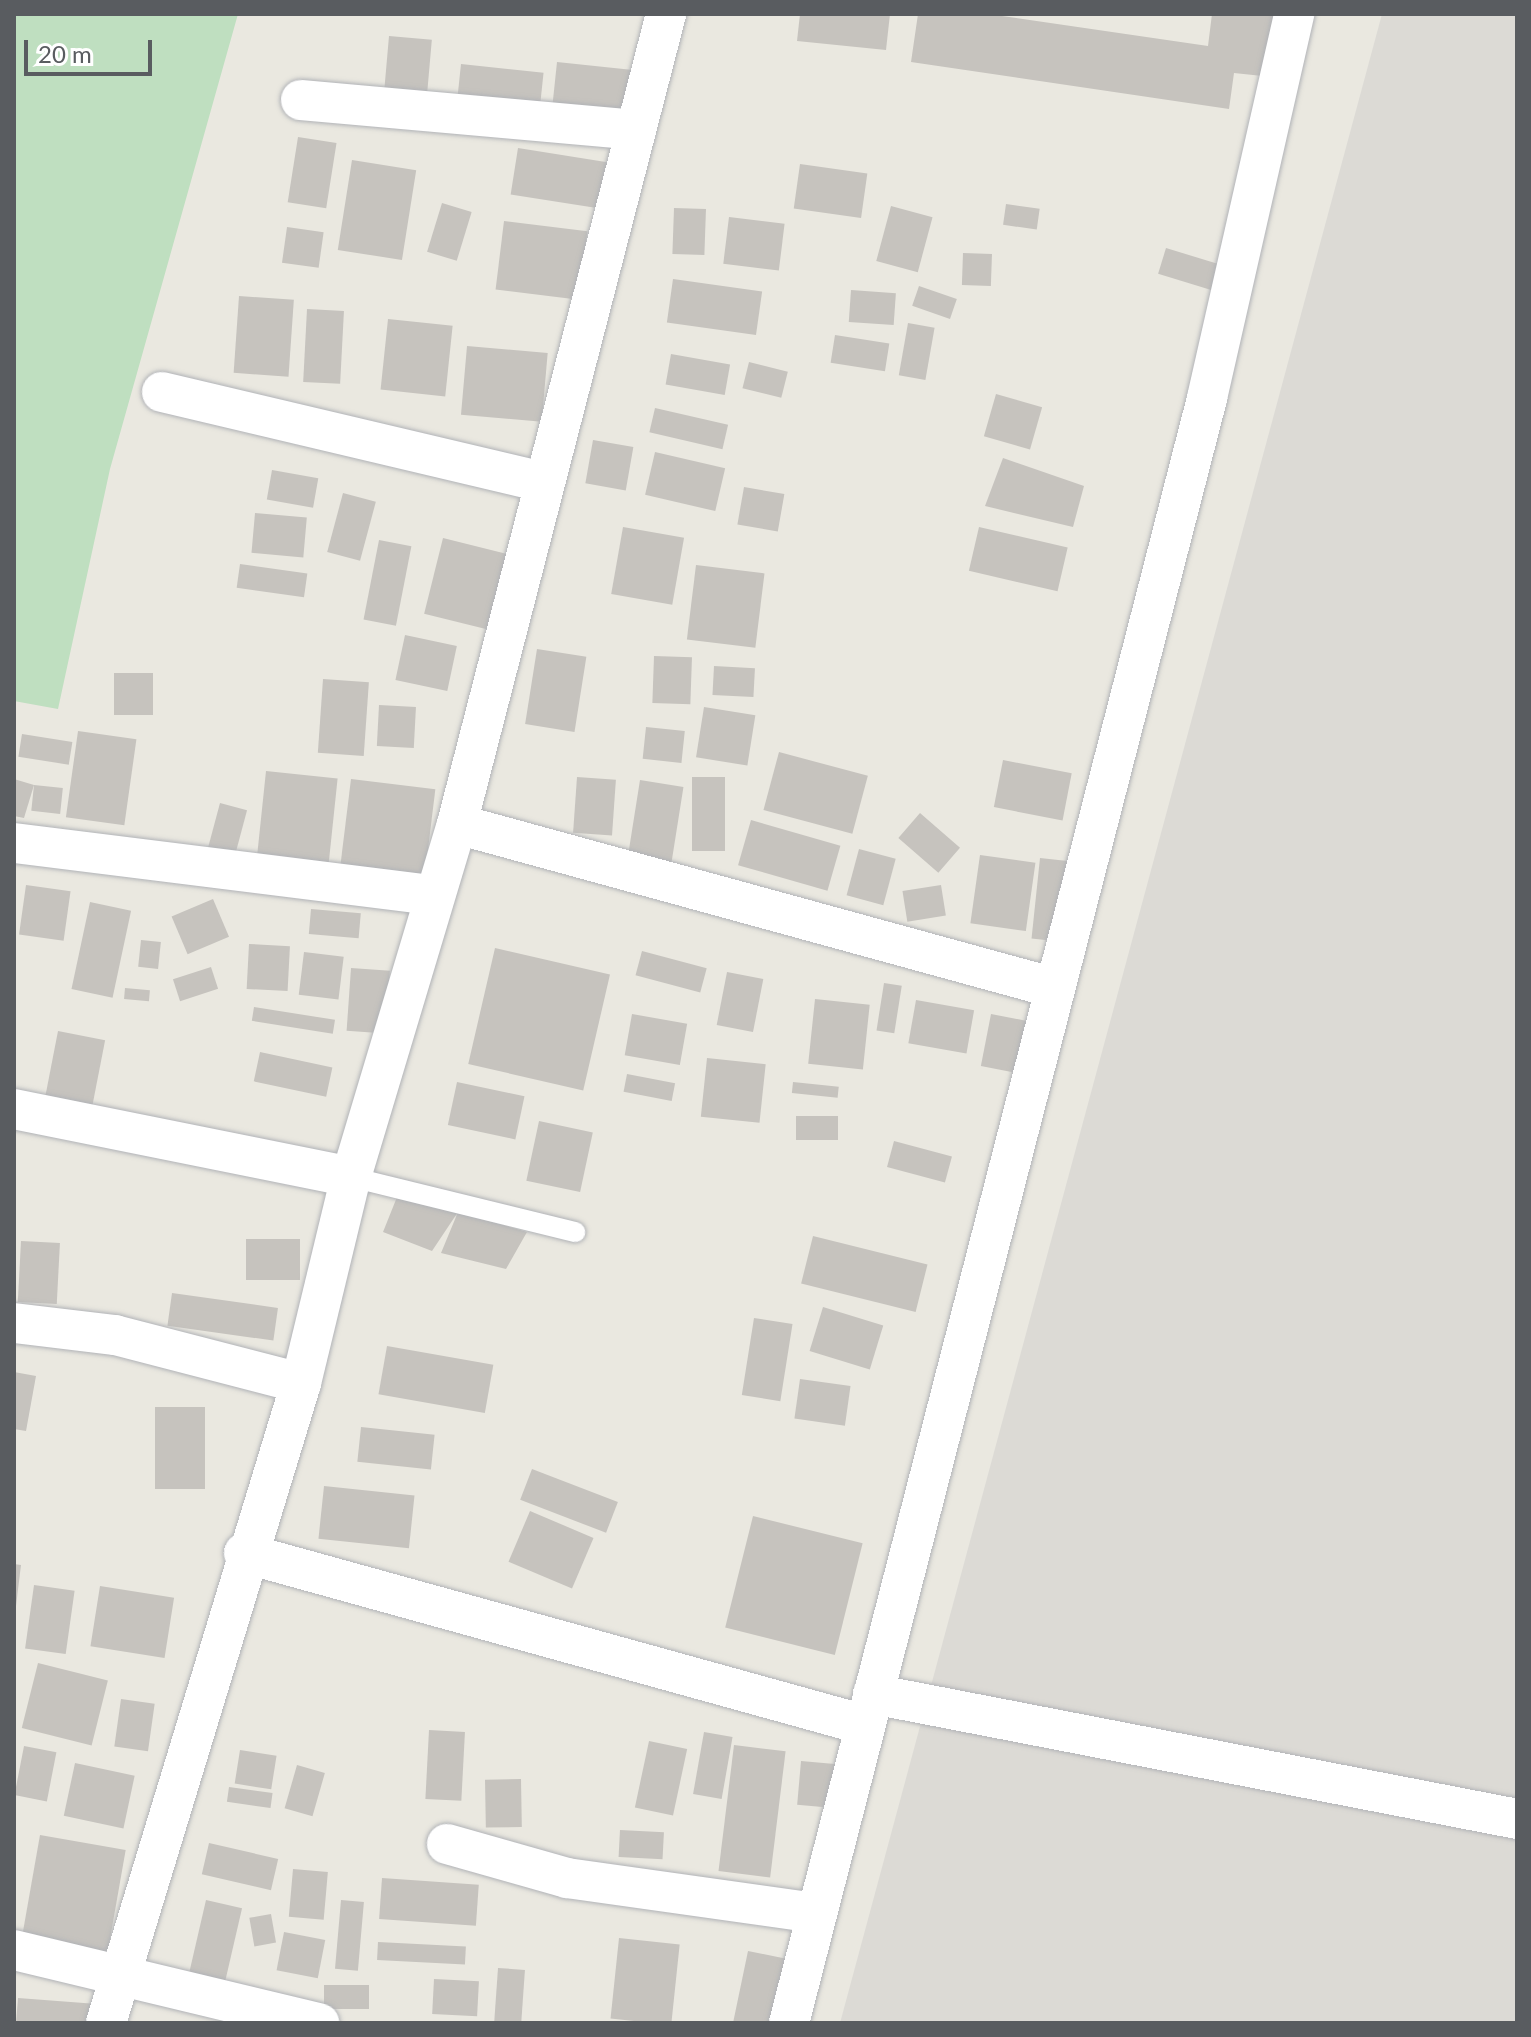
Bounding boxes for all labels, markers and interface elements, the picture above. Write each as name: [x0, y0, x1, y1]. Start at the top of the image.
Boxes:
scale bar: [28, 24, 156, 74]
text: 20 m: [38, 39, 92, 68]

